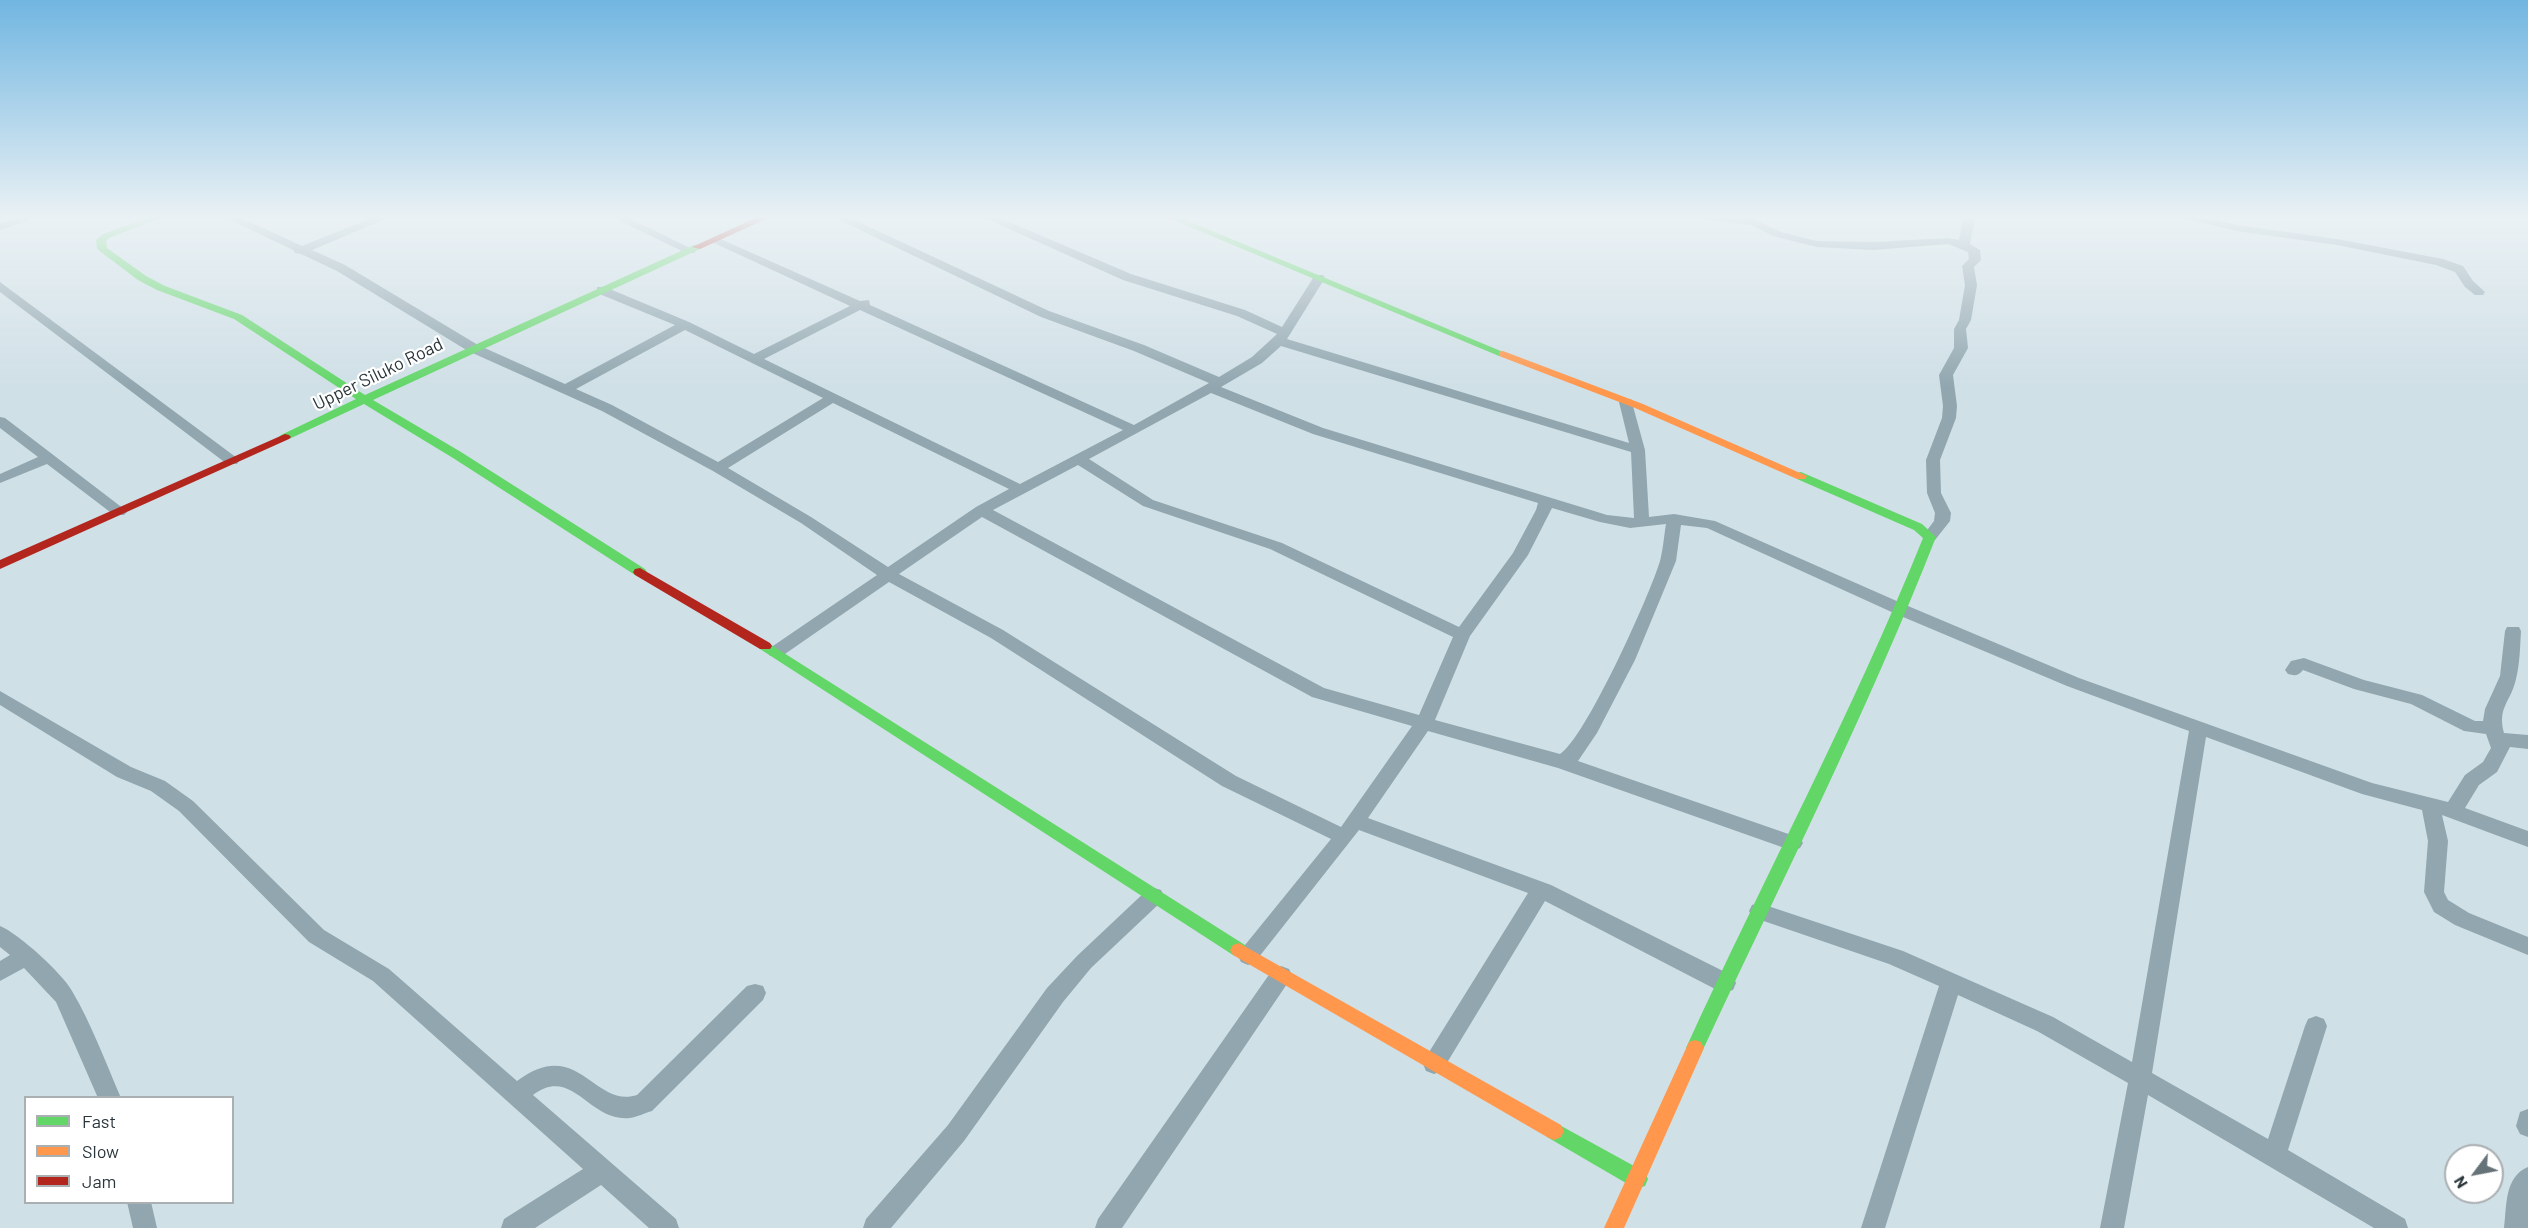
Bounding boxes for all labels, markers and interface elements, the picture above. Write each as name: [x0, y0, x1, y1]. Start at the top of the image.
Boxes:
street label: Upper Siluko Road: [309, 333, 447, 415]
legend: [24, 1096, 234, 1204]
text: Fast: [82, 1110, 116, 1132]
text: Slow: [82, 1140, 119, 1162]
north arrow: [2444, 1144, 2504, 1204]
text: Jam: [82, 1170, 116, 1192]
text: N: [2449, 1173, 2471, 1192]

